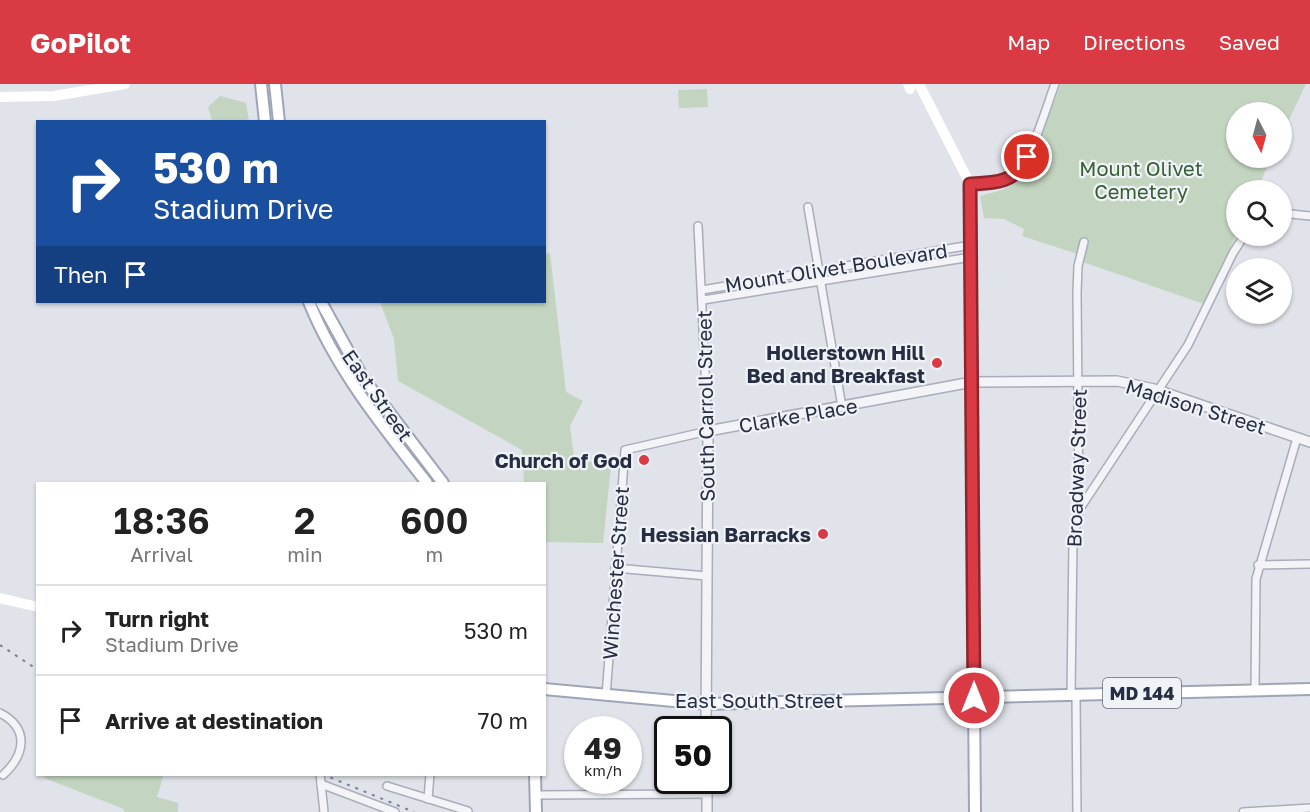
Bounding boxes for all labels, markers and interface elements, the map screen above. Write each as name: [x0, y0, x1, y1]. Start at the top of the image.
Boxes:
text: GoPilot: [30, 26, 131, 59]
text: Map: [1007, 29, 1050, 55]
text: Directions: [1083, 29, 1186, 55]
text: Saved: [1219, 29, 1280, 55]
north arrow: [1226, 102, 1292, 168]
map controls: [1226, 102, 1292, 324]
pin: [1001, 131, 1052, 182]
icon: arrive: [1010, 140, 1043, 173]
text: 530 m: [153, 142, 279, 192]
icon: right: [54, 144, 132, 222]
park label: Mount Olivet Cemetery: [1079, 156, 1203, 203]
button: search: [1226, 180, 1292, 246]
text: Stadium Drive: [153, 193, 334, 225]
street label: Mount Olivet Boulevard: [723, 238, 949, 296]
icon: arrive: [119, 258, 152, 291]
button: layers: [1226, 258, 1292, 324]
text: Then: [54, 261, 107, 288]
street label: South Carroll Street: [691, 310, 719, 502]
place label: Hollerstown Hill Bed and Breakfast: [747, 340, 925, 387]
street label: East Street: [338, 345, 418, 445]
marker: Hollerstown Hill Bed and Breakfast: [930, 356, 944, 370]
street label: Madison Street: [1123, 373, 1269, 439]
street label: Broadway Street: [1061, 388, 1091, 548]
street label: Clarke Place: [737, 393, 859, 437]
place label: Church of God: [495, 448, 632, 472]
marker: Church of God: [637, 453, 651, 467]
street label: Winchester Street: [597, 485, 633, 661]
text: 18:36: [113, 499, 210, 542]
text: 2: [294, 499, 316, 542]
text: 600: [400, 499, 468, 542]
place label: Hessian Barracks: [641, 522, 811, 546]
marker: Hessian Barracks: [816, 527, 830, 541]
text: Arrival: [130, 542, 193, 566]
text: min: [287, 542, 323, 566]
text: m: [425, 542, 443, 566]
text: Turn right: [105, 605, 209, 632]
icon: right: [54, 614, 87, 647]
text: 530 m: [464, 617, 528, 644]
text: Stadium Drive: [105, 632, 239, 656]
position arrow: [942, 666, 1006, 730]
road number: MD 144: [1103, 678, 1181, 708]
street label: East South Street: [675, 688, 843, 712]
icon: arrive: [54, 704, 87, 737]
text: Arrive at destination: [105, 707, 323, 734]
text: 70 m: [478, 707, 528, 734]
speed limit sign: 50: [654, 716, 732, 794]
text: 49: [584, 730, 622, 766]
text: km/h: [584, 761, 622, 779]

